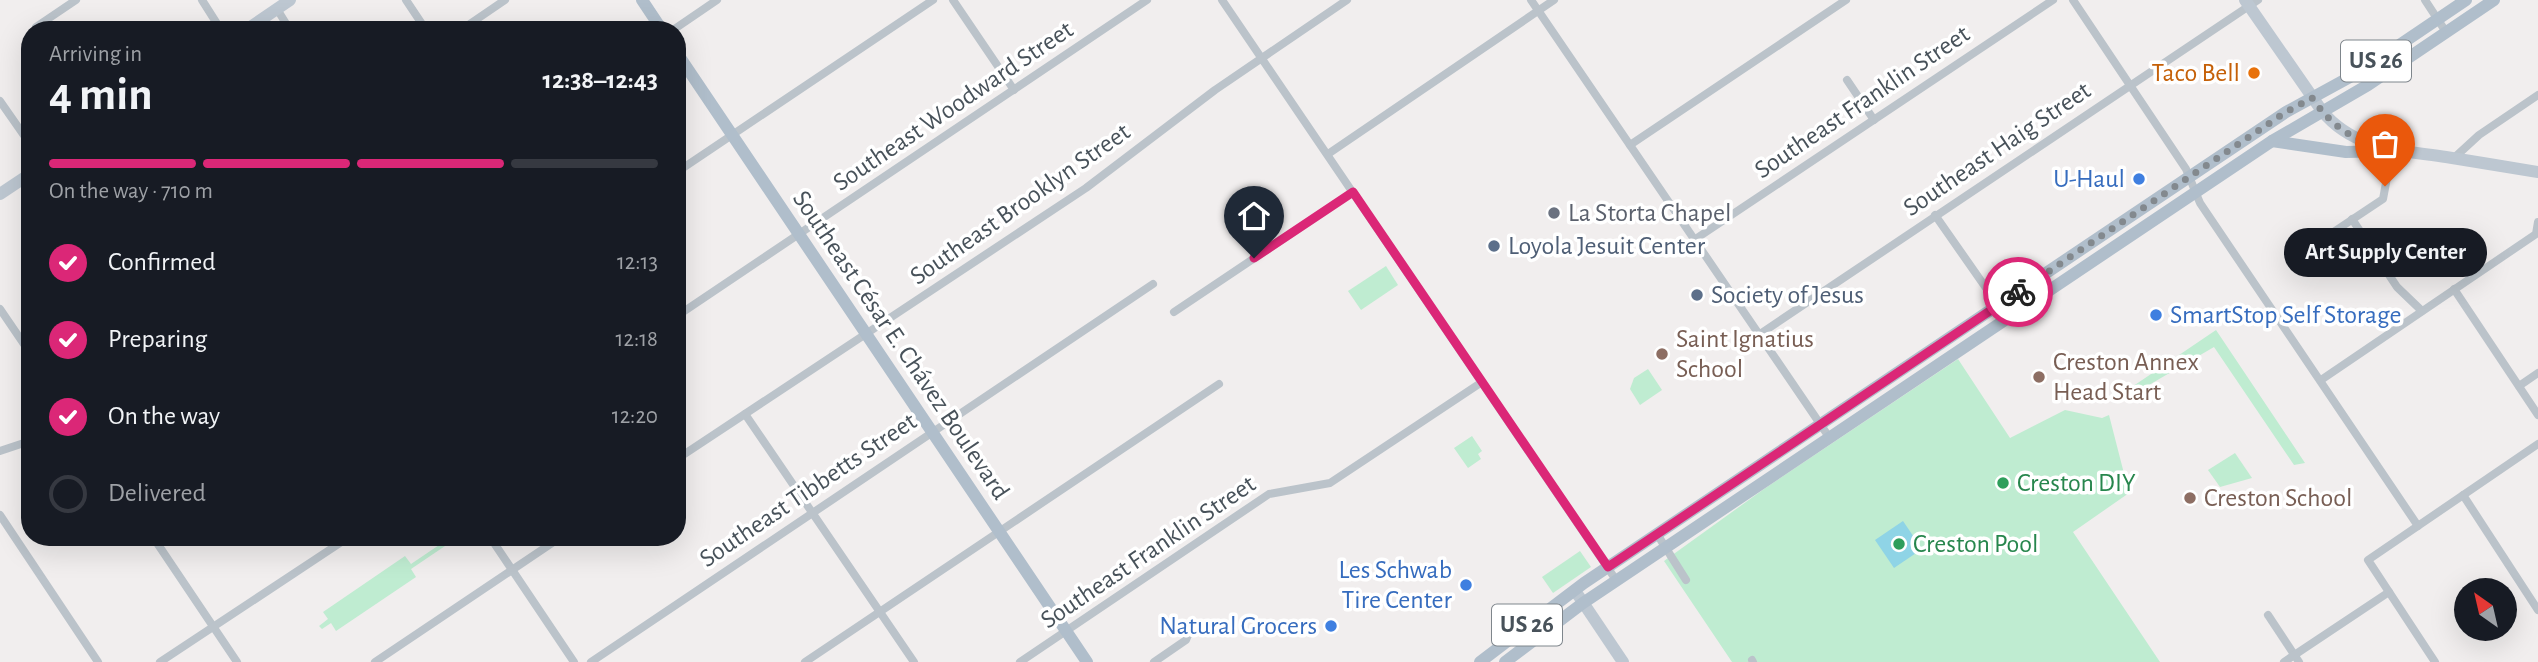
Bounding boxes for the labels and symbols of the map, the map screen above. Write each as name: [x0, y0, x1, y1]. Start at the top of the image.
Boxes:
street label: Southeast Woodward Street: [828, 16, 1078, 196]
street label: Southeast Franklin Street: [1750, 21, 1974, 183]
road number: US 26: [2341, 40, 2411, 82]
place label: Taco Bell: [2151, 60, 2240, 86]
marker: Taco Bell: [2246, 65, 2262, 81]
street label: Southeast Haig Street: [1899, 77, 2095, 221]
pin: [2355, 114, 2415, 186]
street label: Southeast Brooklyn Street: [905, 118, 1135, 290]
place label: U-Haul: [2053, 166, 2125, 192]
marker: U-Haul: [2131, 171, 2147, 187]
street label: Southeast César E. Chávez Boulevard: [788, 186, 1014, 504]
pin: [1224, 186, 1284, 258]
place label: La Storta Chapel: [1568, 200, 1732, 226]
marker: La Storta Chapel: [1546, 205, 1562, 221]
callout: Art Supply Center: [2284, 228, 2486, 277]
place label: Loyola Jesuit Center: [1508, 233, 1706, 259]
marker: Loyola Jesuit Center: [1486, 238, 1502, 254]
courier: [1983, 257, 2053, 327]
place label: Society of Jesus: [1711, 282, 1864, 308]
marker: Society of Jesus: [1689, 287, 1705, 303]
place label: SmartStop Self Storage: [2170, 302, 2402, 328]
marker: SmartStop Self Storage: [2148, 307, 2164, 323]
place label: Saint Ignatius School: [1676, 326, 1814, 382]
marker: Saint Ignatius School: [1654, 346, 1670, 362]
place label: Creston Annex Head Start: [2053, 349, 2199, 405]
marker: Creston Annex Head Start: [2031, 369, 2047, 385]
street label: Southeast Tibbetts Street: [695, 408, 921, 572]
place label: Creston DIY: [2017, 470, 2136, 496]
street label: Southeast Franklin Street: [1036, 471, 1260, 633]
marker: Creston DIY: [1995, 475, 2011, 491]
place label: Creston School: [2204, 485, 2352, 511]
marker: Creston School: [2182, 490, 2198, 506]
place label: Creston Pool: [1913, 531, 2039, 557]
marker: Creston Pool: [1891, 536, 1907, 552]
place label: Les Schwab Tire Center: [1338, 557, 1453, 613]
marker: Les Schwab Tire Center: [1458, 577, 1474, 593]
north arrow: [2454, 578, 2516, 640]
road number: US 26: [1492, 604, 1562, 646]
place label: Natural Grocers: [1159, 613, 1317, 639]
marker: Natural Grocers: [1323, 618, 1339, 634]

